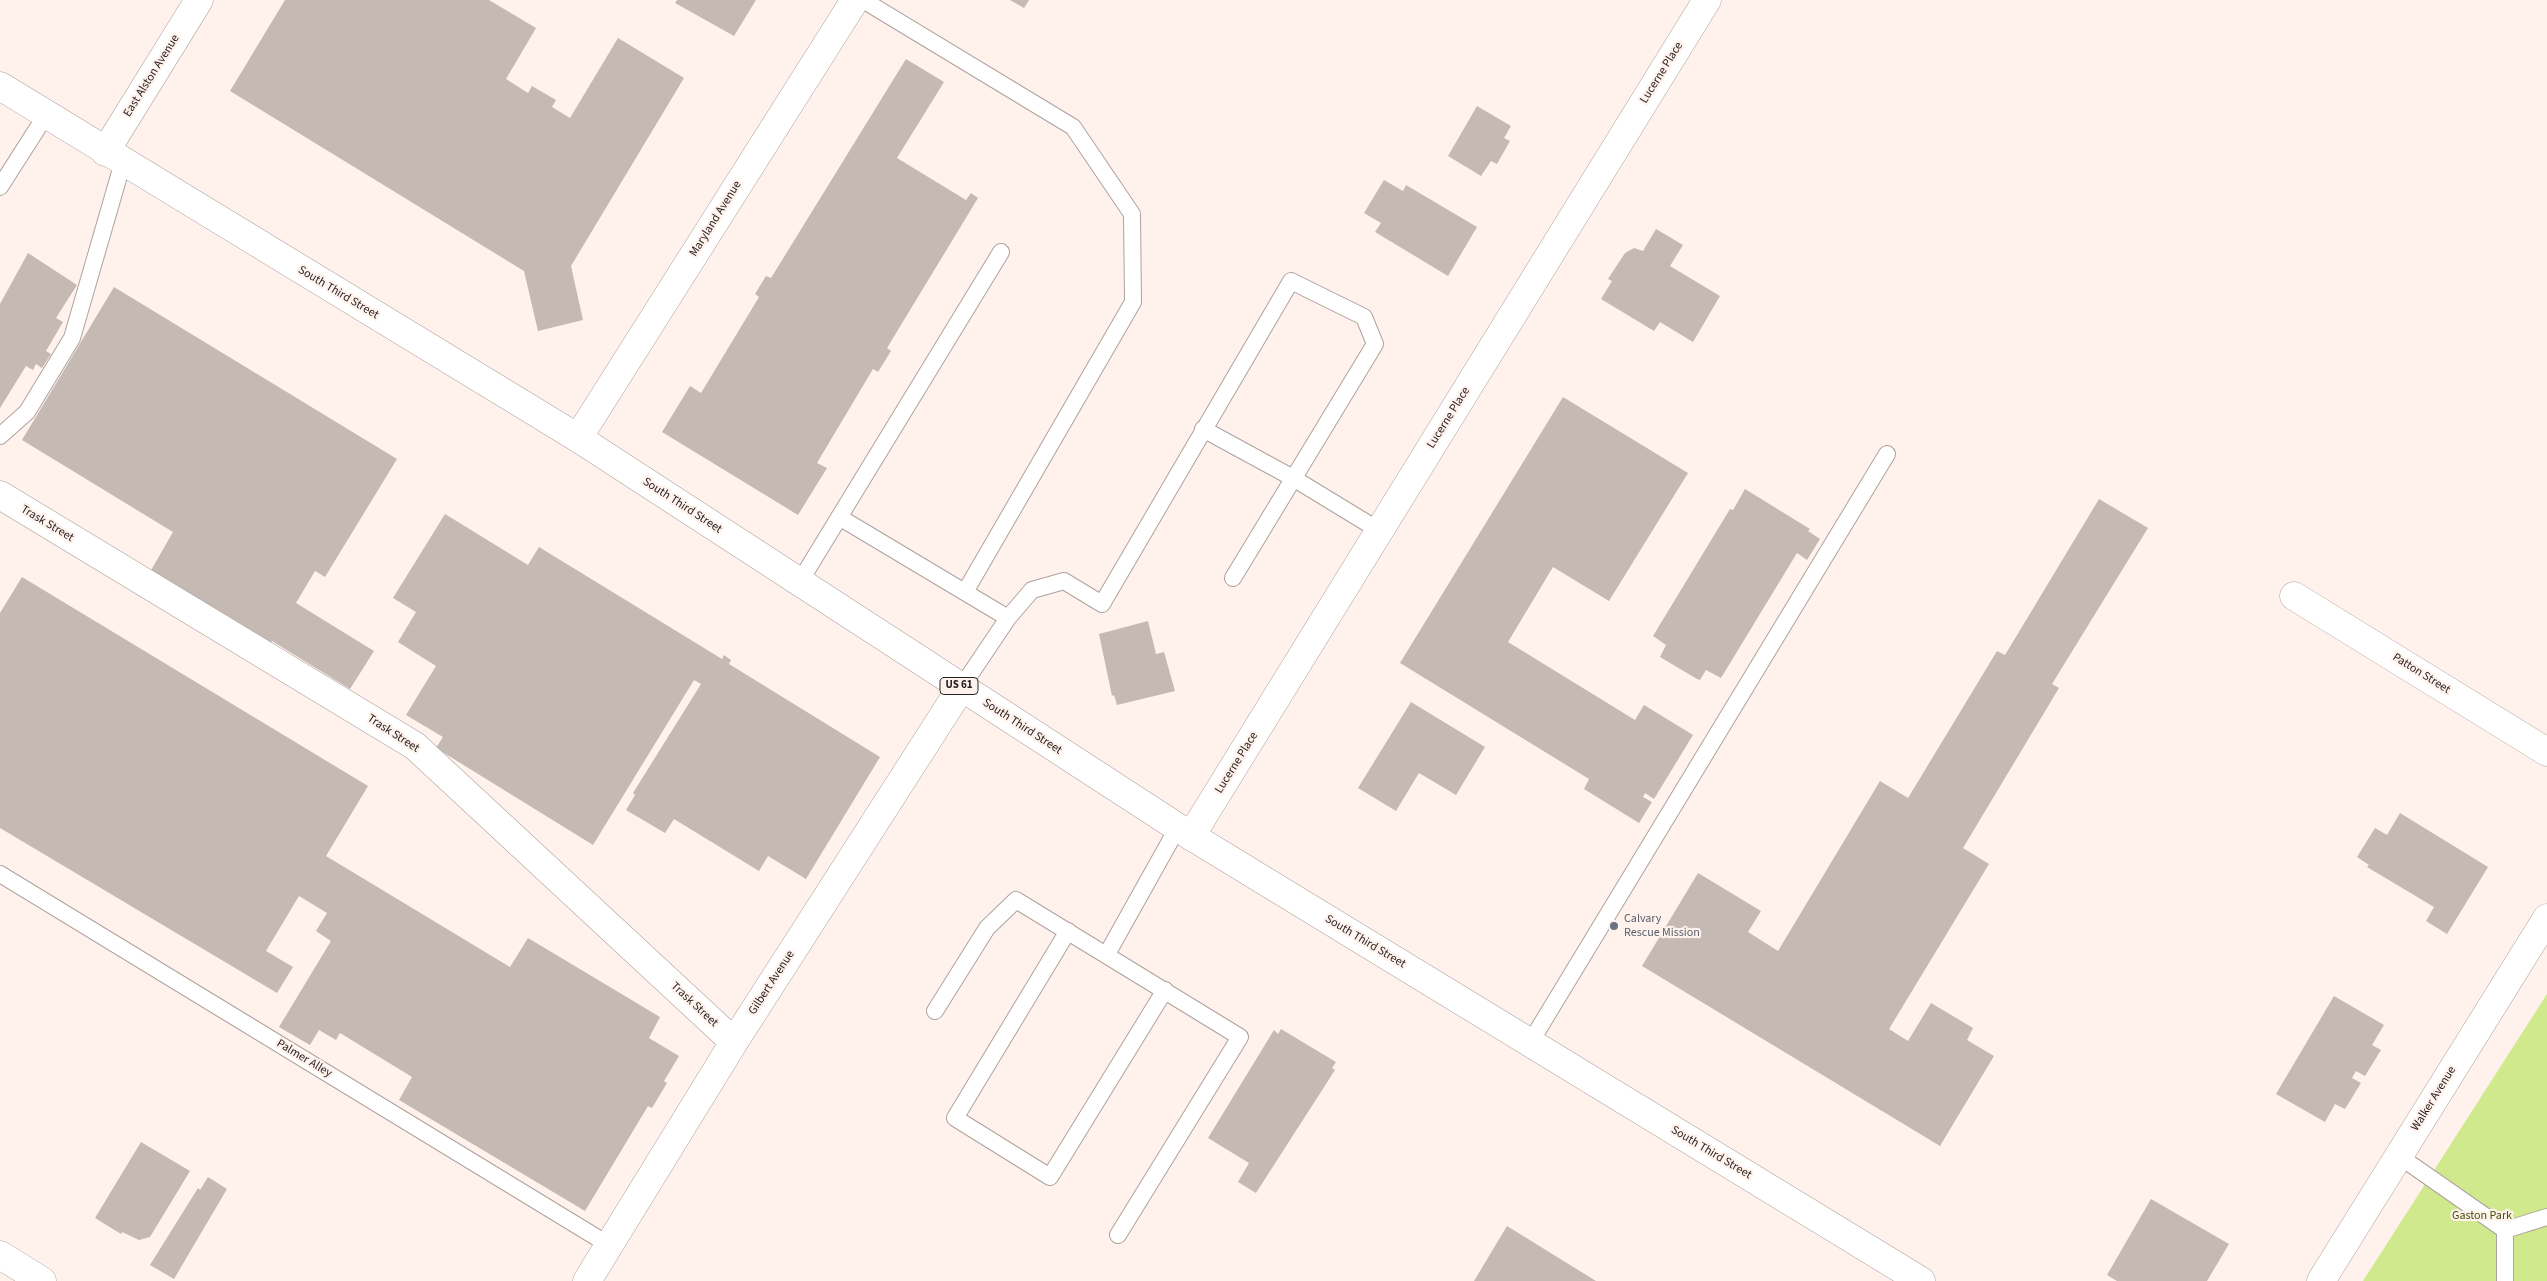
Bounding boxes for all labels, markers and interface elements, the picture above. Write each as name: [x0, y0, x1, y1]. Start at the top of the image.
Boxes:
street label: East Alston Avenue: [121, 32, 183, 120]
street label: Lucerne Place: [1637, 40, 1687, 106]
street label: Maryland Avenue: [687, 178, 745, 260]
street label: South Third Street: [295, 263, 381, 323]
street label: Lucerne Place: [1424, 385, 1474, 451]
street label: South Third Street: [640, 475, 724, 537]
street label: Trask Street: [18, 503, 76, 545]
street label: Patton Street: [2389, 651, 2453, 697]
road number: US 61: [940, 678, 978, 694]
street label: South Third Street: [980, 696, 1064, 758]
street label: Trask Street: [364, 712, 422, 756]
street label: Lucerne Place: [1212, 730, 1262, 796]
street label: South Third Street: [1322, 912, 1408, 972]
place label: Calvary Rescue Mission: [1624, 912, 1700, 940]
marker: Calvary Rescue Mission: [1608, 920, 1620, 932]
street label: Gilbert Avenue: [746, 948, 798, 1018]
street label: Trask Street: [667, 980, 721, 1030]
street label: Palmer Alley: [274, 1037, 334, 1081]
street label: Walker Avenue: [2408, 1064, 2460, 1134]
street label: South Third Street: [1668, 1123, 1754, 1183]
park label: Gaston Park: [2452, 1209, 2512, 1223]

